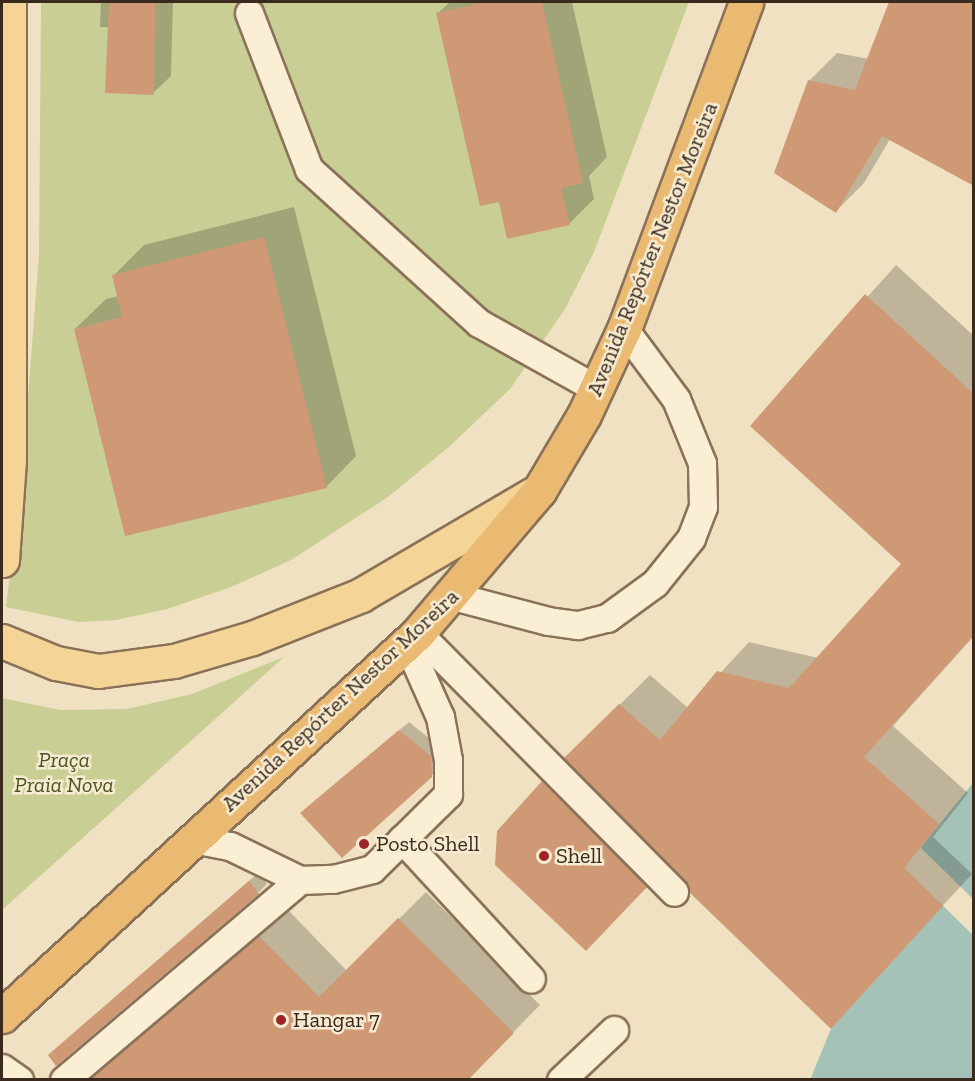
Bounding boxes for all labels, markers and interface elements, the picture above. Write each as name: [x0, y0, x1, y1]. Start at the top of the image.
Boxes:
street label: Avenida Repórter Nestor Moreira: [581, 98, 723, 400]
street label: Avenida Repórter Nestor Moreira: [216, 583, 464, 817]
park label: Praça Praia Nova: [14, 746, 114, 798]
place label: Posto Shell: [376, 831, 480, 857]
marker: Posto Shell: [357, 837, 371, 851]
place label: Shell: [556, 843, 602, 869]
marker: Shell: [537, 849, 551, 863]
place label: Hangar 7: [293, 1007, 380, 1033]
marker: Hangar 7: [274, 1013, 288, 1027]

